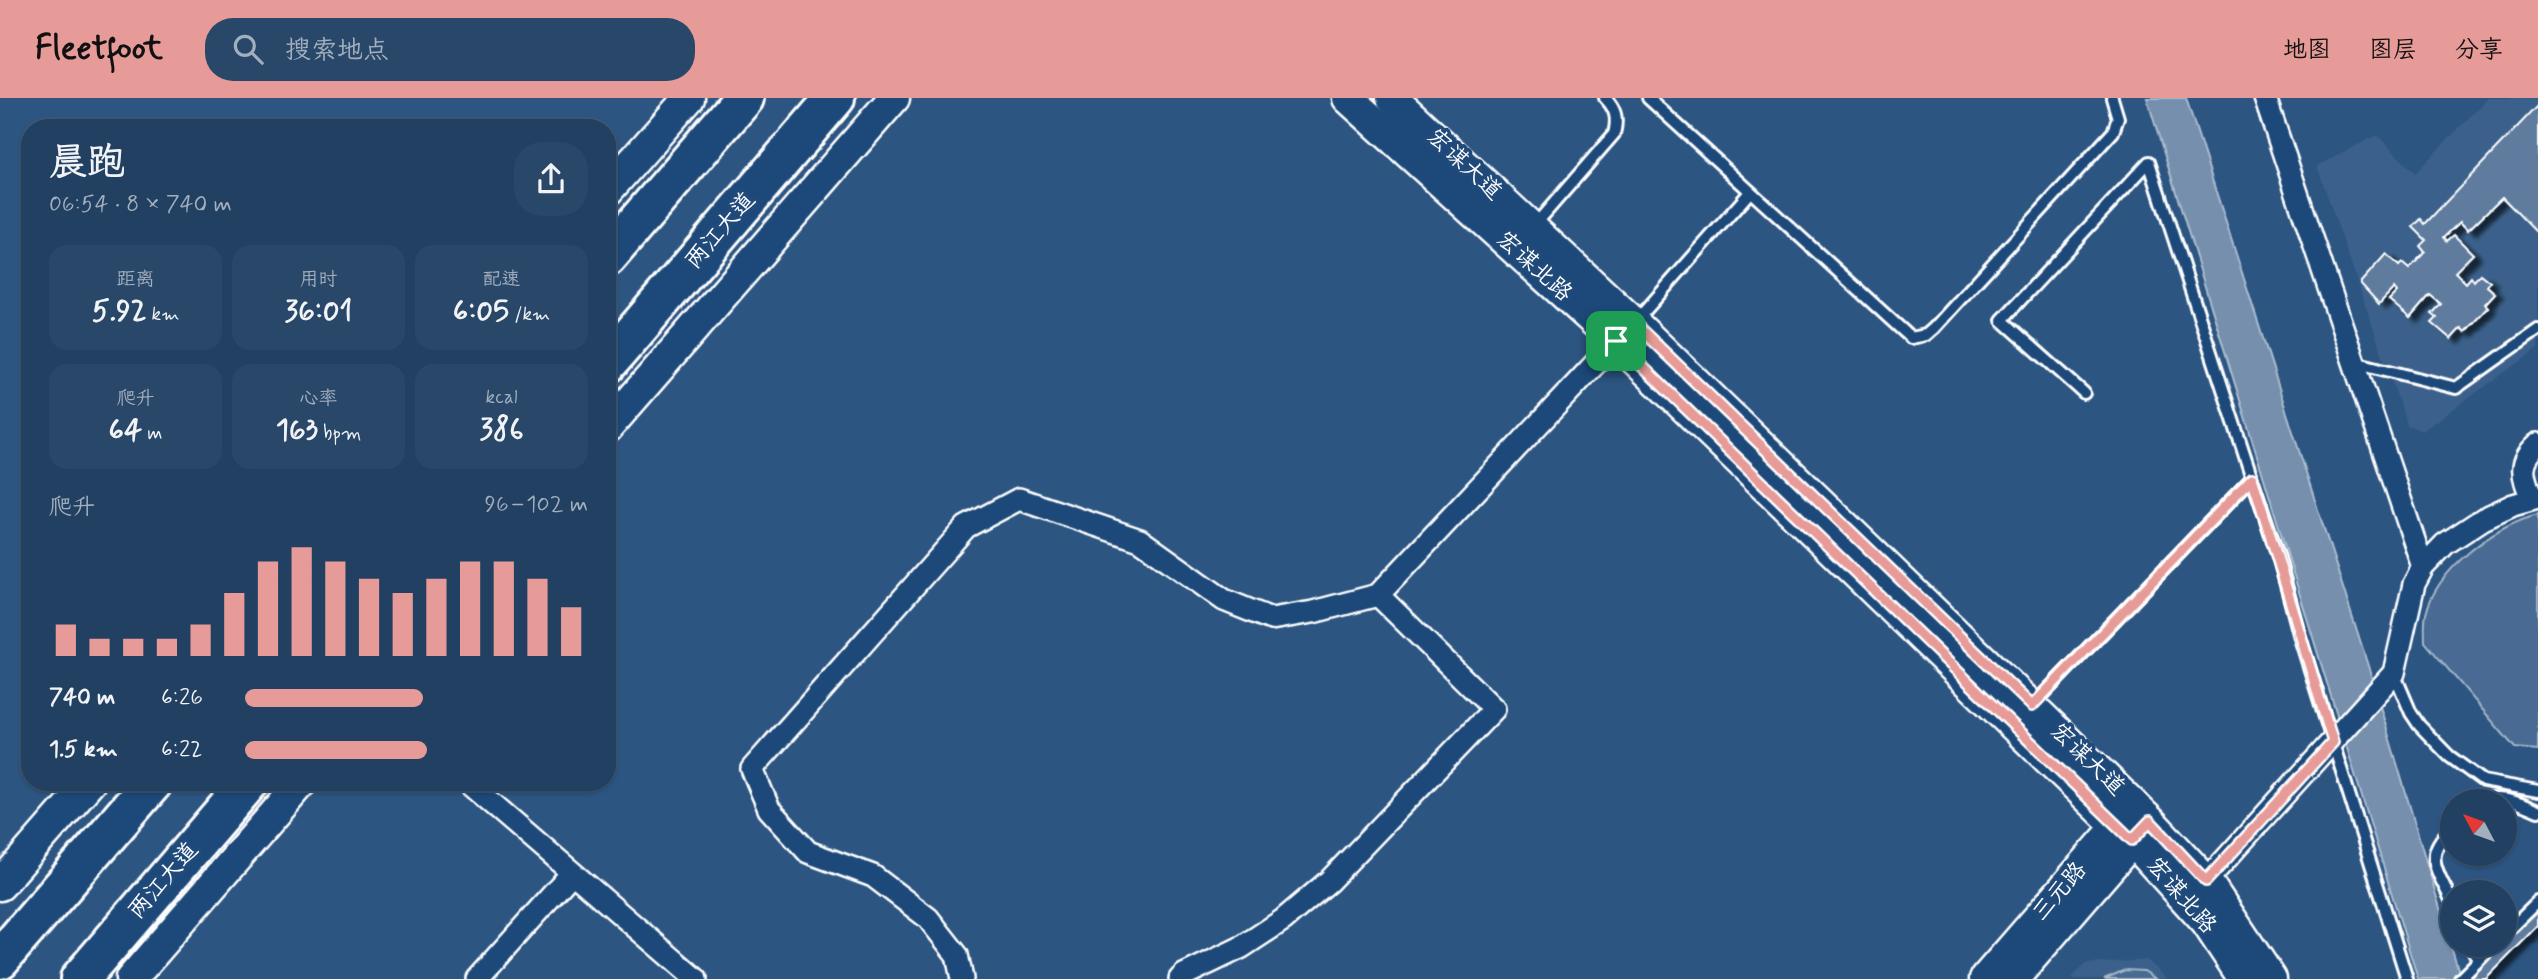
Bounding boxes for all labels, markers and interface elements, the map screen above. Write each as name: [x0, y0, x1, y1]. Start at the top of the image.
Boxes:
search box: [205, 18, 695, 81]
text: Fleetfoot: [35, 27, 163, 71]
icon: search: [229, 30, 267, 68]
text: 搜索地点: [285, 34, 389, 68]
text: 地图: [2283, 35, 2331, 66]
text: 图层: [2369, 35, 2417, 66]
text: 分享: [2455, 35, 2503, 66]
street label: 宏谋大道: [1420, 123, 1508, 207]
text: 晨跑: [49, 139, 125, 188]
button: share: [514, 142, 588, 216]
street label: 两江大道: [680, 186, 762, 276]
text: 06:54 · 8 × 740 m: [49, 190, 232, 220]
street label: 宏谋北路: [1490, 225, 1578, 309]
text: 距离: [116, 267, 155, 292]
text: 用时: [299, 267, 338, 292]
text: 配速: [482, 267, 521, 292]
text: 5.92: [92, 292, 146, 331]
text: 36:01: [285, 292, 352, 331]
text: 6:05: [453, 292, 509, 331]
text: km: [146, 302, 179, 327]
text: /km: [509, 302, 550, 327]
pin: [1586, 311, 1646, 371]
icon: arrive: [1597, 322, 1635, 360]
text: kcal: [486, 385, 517, 410]
text: 爬升: [116, 386, 155, 411]
text: 心率: [299, 386, 338, 411]
text: 386: [479, 410, 524, 449]
text: 64: [109, 411, 142, 450]
text: 163: [276, 411, 318, 450]
text: m: [142, 421, 162, 446]
text: bpm: [318, 421, 361, 446]
text: 96–102 m: [485, 490, 588, 520]
text: 爬升: [49, 493, 95, 523]
text: 740 m: [49, 683, 115, 713]
text: 6:26: [161, 683, 203, 713]
street label: 宏谋大道: [2043, 717, 2131, 803]
text: 1.5 km: [49, 735, 118, 765]
text: 6:22: [161, 735, 202, 765]
north arrow: [2440, 789, 2516, 866]
map controls: [2440, 789, 2517, 957]
street label: 两江大道: [123, 836, 205, 926]
street label: 宏谋北路: [2140, 851, 2222, 941]
street label: 三元路: [2026, 856, 2094, 928]
button: layers: [2440, 880, 2517, 957]

